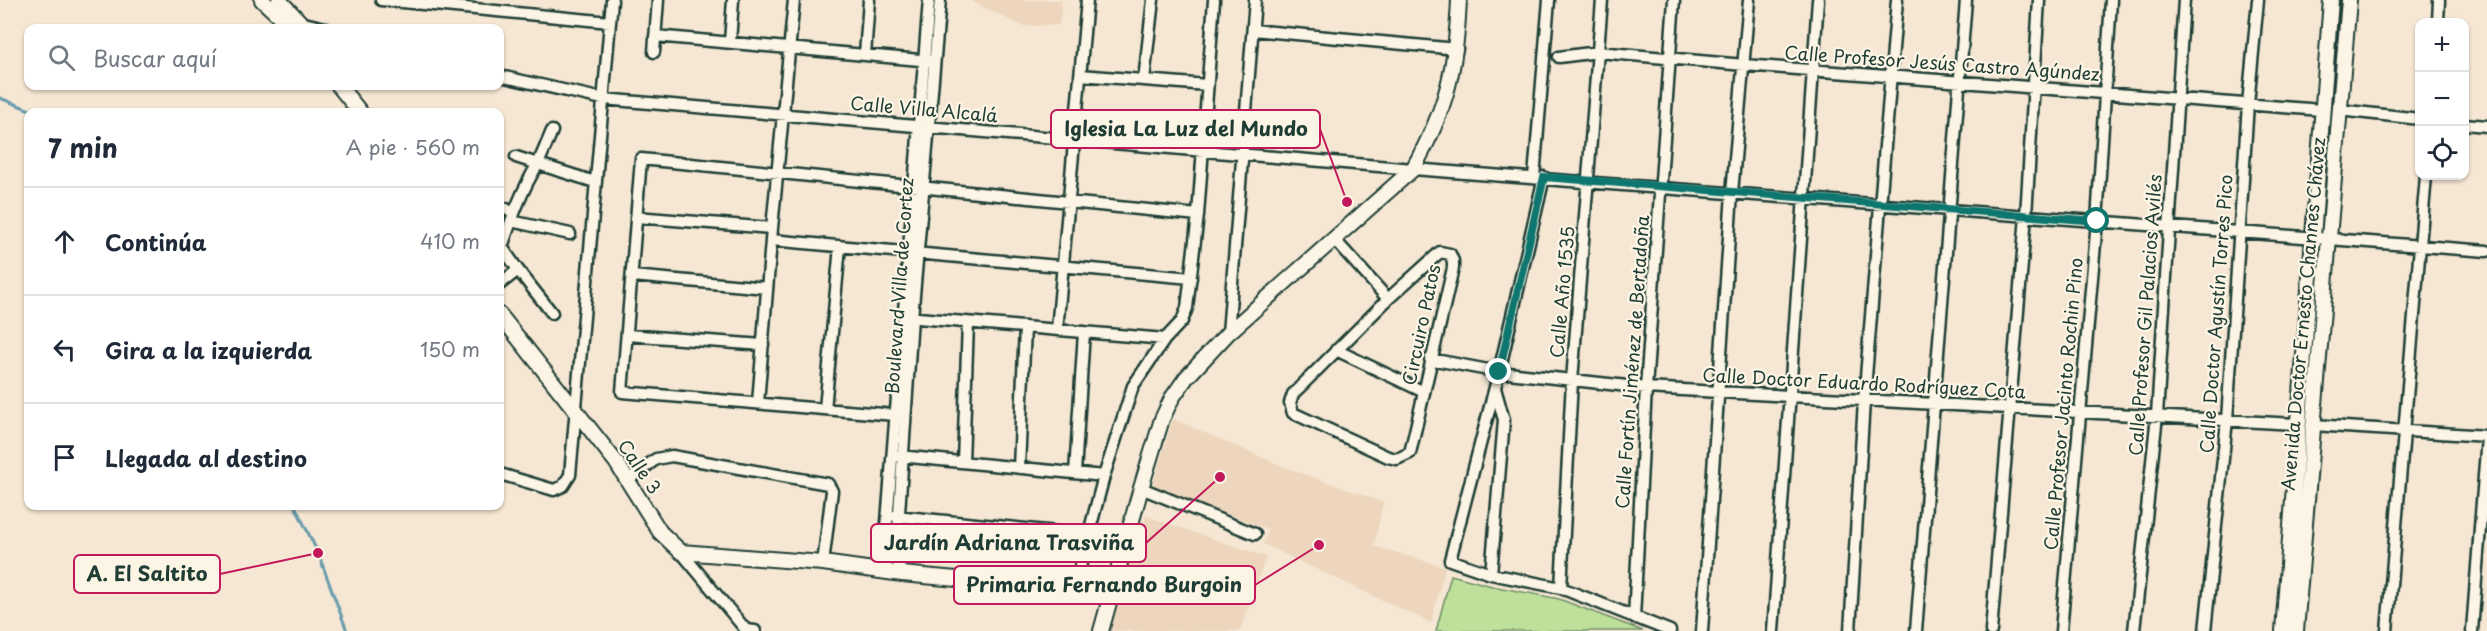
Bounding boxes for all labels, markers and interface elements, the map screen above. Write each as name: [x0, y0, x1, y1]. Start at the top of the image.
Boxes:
map controls: [2415, 18, 2469, 180]
button: +: [2415, 18, 2469, 72]
search box: [24, 24, 504, 90]
street label: Calle Profesor Jesús Castro Agúndez: [1784, 38, 2101, 87]
icon: search: [45, 41, 78, 74]
text: Buscar aquí: [93, 41, 217, 74]
button: −: [2415, 72, 2469, 126]
street label: Calle Villa Alcalá: [849, 89, 1000, 128]
callout: Iglesia La Luz del Mundo: [1051, 110, 1320, 148]
text: Iglesia La Luz del Mundo: [1064, 113, 1308, 143]
button: locate: [2415, 126, 2469, 180]
text: 7 min: [48, 128, 118, 167]
text: A pie · 560 m: [346, 132, 480, 162]
street label: Avenida Doctor Ernesto Channes Chávez: [2274, 136, 2331, 492]
street label: Calle Profesor Gil Palacios Avilés: [2121, 173, 2168, 457]
street label: Calle Doctor Agustín Torres Pico: [2192, 174, 2239, 454]
street label: Boulevard Villa de Cortez: [877, 176, 920, 395]
route start: [2083, 207, 2109, 233]
street label: Calle Fortín Jiménez de Bertadoña: [1608, 213, 1655, 510]
icon: ahead: [48, 225, 81, 258]
text: Continúa: [105, 225, 207, 258]
street label: Calle Año 1535: [1542, 225, 1581, 359]
text: 410 m: [420, 226, 480, 256]
street label: Calle Profesor Jacinto Rochin Pino: [2036, 256, 2089, 551]
street label: Circuiro Patos: [1395, 262, 1447, 388]
icon: left: [48, 333, 81, 366]
text: Gira a la izquierda: [105, 333, 312, 366]
text: 150 m: [420, 334, 480, 364]
route end: [1485, 358, 1511, 384]
street label: Calle Doctor Eduardo Rodríguez Cota: [1702, 361, 2027, 404]
street label: Calle 3: [612, 433, 668, 499]
icon: arrive: [48, 441, 81, 474]
text: Llegada al destino: [105, 441, 307, 474]
callout: Jardín Adriana Trasviña: [871, 524, 1146, 562]
text: Jardín Adriana Trasviña: [884, 527, 1134, 557]
callout: A. El Saltito: [74, 555, 220, 593]
text: A. El Saltito: [86, 558, 208, 588]
callout: Primaria Fernando Burgoin: [954, 566, 1255, 604]
text: Primaria Fernando Burgoin: [966, 569, 1242, 599]

